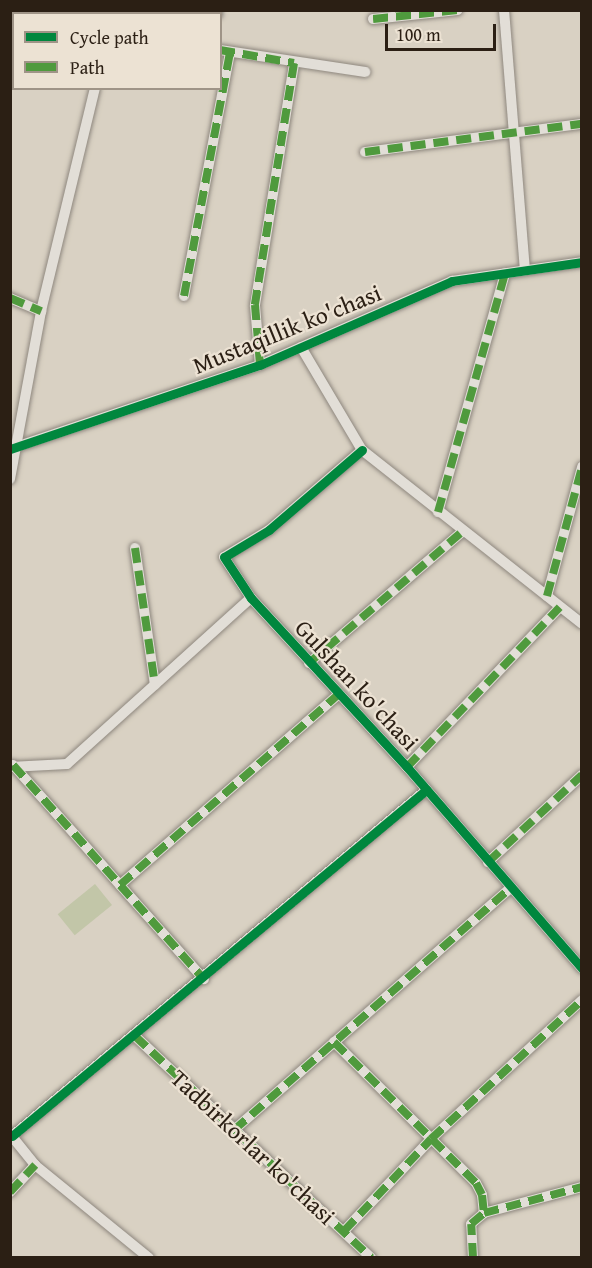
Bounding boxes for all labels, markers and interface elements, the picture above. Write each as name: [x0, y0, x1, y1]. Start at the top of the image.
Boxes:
legend: [12, 12, 222, 90]
scale bar: [388, 12, 499, 50]
text: 100 m: [396, 21, 441, 48]
text: Cycle path: [70, 24, 149, 51]
text: Path: [70, 54, 105, 81]
street label: Mustaqillik ko'chasi: [189, 278, 385, 380]
street label: Gulshan ko'chasi: [289, 614, 425, 756]
street label: Tadbirkorlar ko'chasi: [165, 1063, 341, 1231]

